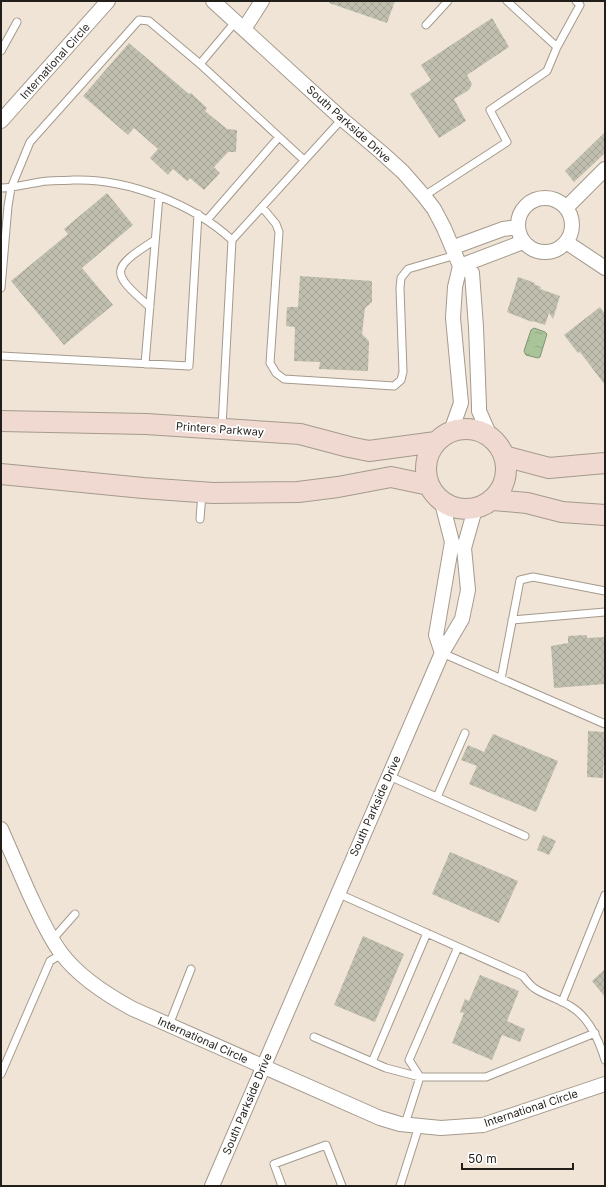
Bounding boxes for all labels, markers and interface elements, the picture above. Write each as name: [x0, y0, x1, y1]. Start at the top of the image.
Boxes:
street label: International Circle: [17, 20, 93, 102]
street label: South Parkside Drive: [304, 82, 394, 166]
street label: Printers Parkway: [176, 419, 264, 439]
street label: South Parkside Drive: [346, 753, 404, 859]
street label: International Circle: [156, 1014, 250, 1066]
street label: South Parkside Drive: [219, 1051, 275, 1157]
street label: International Circle: [482, 1086, 580, 1130]
scale bar: [462, 1145, 573, 1171]
text: 50 m: [468, 1151, 497, 1166]

